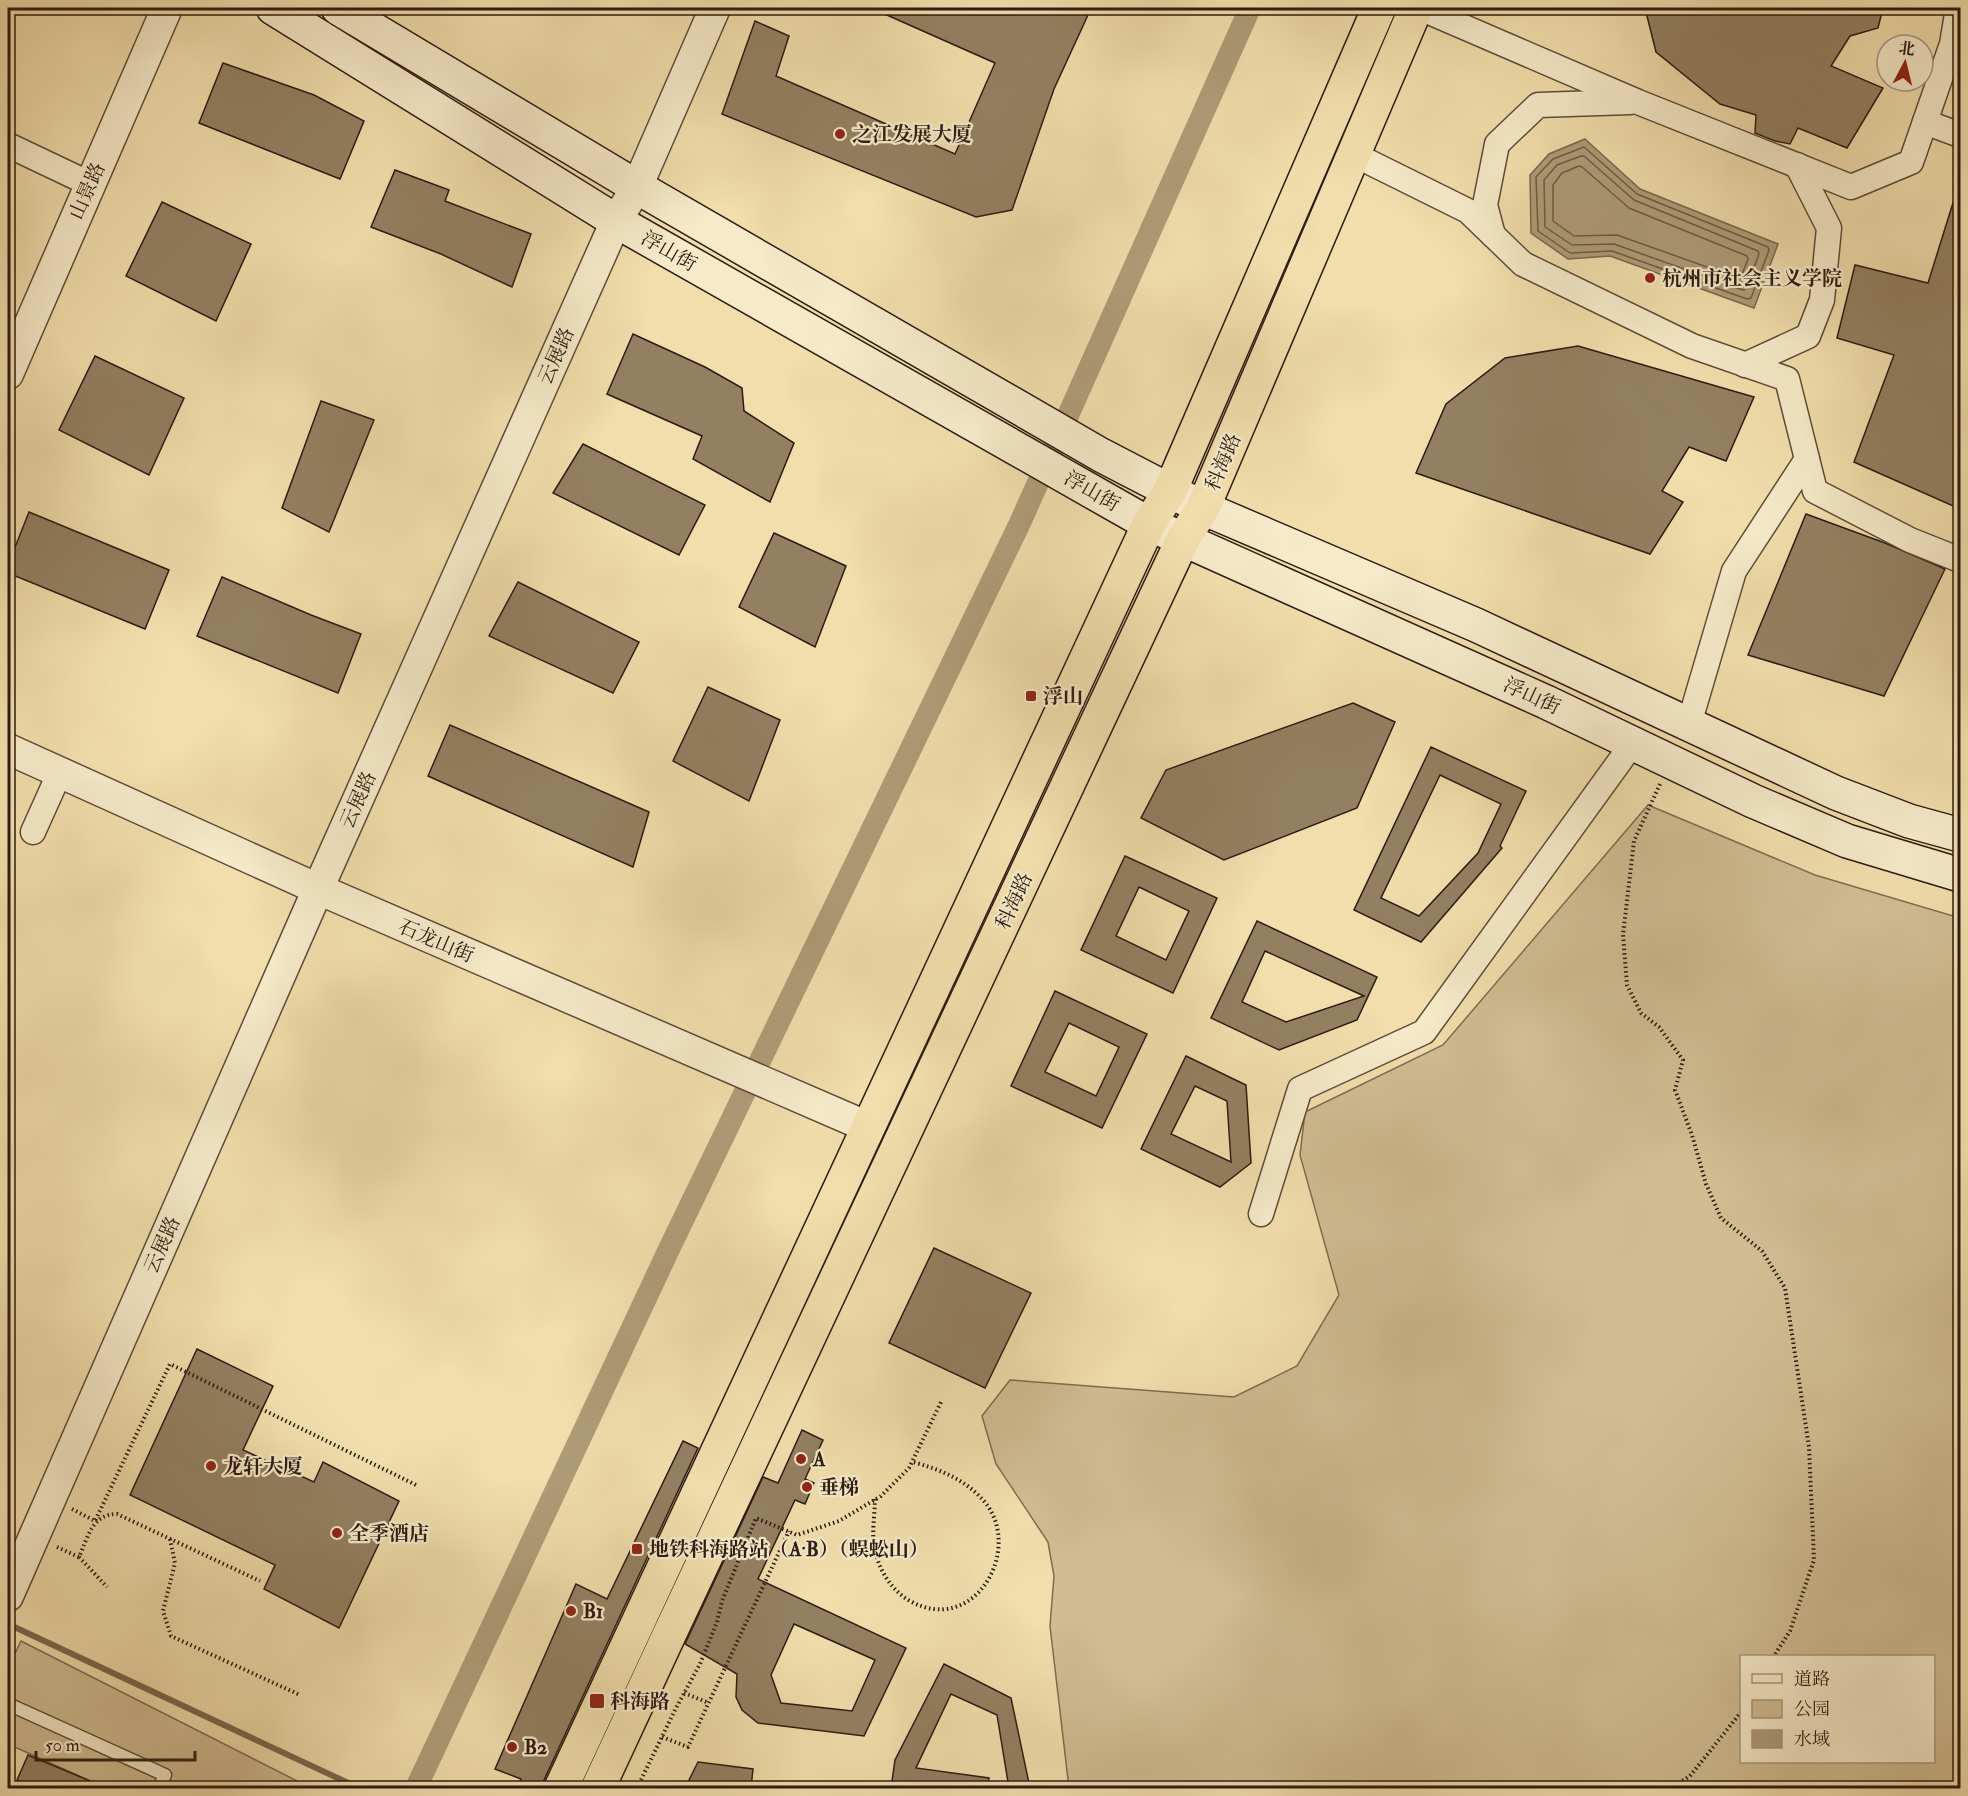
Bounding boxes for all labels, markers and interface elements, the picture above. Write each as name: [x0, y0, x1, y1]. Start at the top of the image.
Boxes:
north arrow: [1875, 33, 1935, 93]
text: 北: [1898, 38, 1916, 60]
place label: 之江发展大厦: [852, 122, 972, 147]
marker: 之江发展大厦: [833, 127, 847, 141]
street label: 山景路: [63, 159, 111, 223]
street label: 浮山街: [637, 225, 701, 277]
place label: 杭州市社会主义学院: [1662, 266, 1842, 291]
marker: 杭州市社会主义学院: [1643, 271, 1657, 285]
street label: 云展路: [532, 324, 580, 388]
street label: 科海路: [1200, 430, 1246, 494]
street label: 浮山街: [1060, 465, 1124, 517]
street label: 浮山街: [1500, 672, 1564, 720]
place label: 浮山: [1043, 684, 1083, 709]
marker: 浮山: [1024, 689, 1038, 703]
street label: 云展路: [334, 768, 382, 832]
street label: 科海路: [990, 869, 1038, 933]
street label: 石龙山街: [394, 914, 478, 968]
street label: 云展路: [138, 1213, 186, 1277]
place label: A: [812, 1447, 826, 1472]
marker: A: [794, 1452, 808, 1466]
place label: 龙轩大厦: [223, 1454, 303, 1479]
marker: 龙轩大厦: [204, 1459, 218, 1473]
place label: 垂梯: [819, 1475, 859, 1500]
marker: 垂梯: [800, 1480, 814, 1494]
place label: 全季酒店: [349, 1521, 429, 1546]
marker: 全季酒店: [330, 1526, 344, 1540]
place label: 地铁科海路站（A·B）（蜈蚣山）: [649, 1537, 929, 1562]
marker: 地铁科海路站（A·B）（蜈蚣山）: [630, 1542, 644, 1556]
place label: B1: [583, 1599, 603, 1624]
marker: B1: [564, 1604, 578, 1618]
legend: [1740, 1655, 1935, 1763]
text: 道路: [1794, 1668, 1830, 1691]
place label: 科海路: [610, 1689, 670, 1714]
marker: 科海路: [588, 1692, 606, 1710]
text: 公园: [1794, 1698, 1830, 1721]
scale bar: [36, 1724, 195, 1762]
text: 水域: [1794, 1728, 1830, 1751]
text: 50 m: [45, 1734, 80, 1757]
place label: B2: [524, 1735, 547, 1760]
marker: B2: [505, 1740, 519, 1754]

